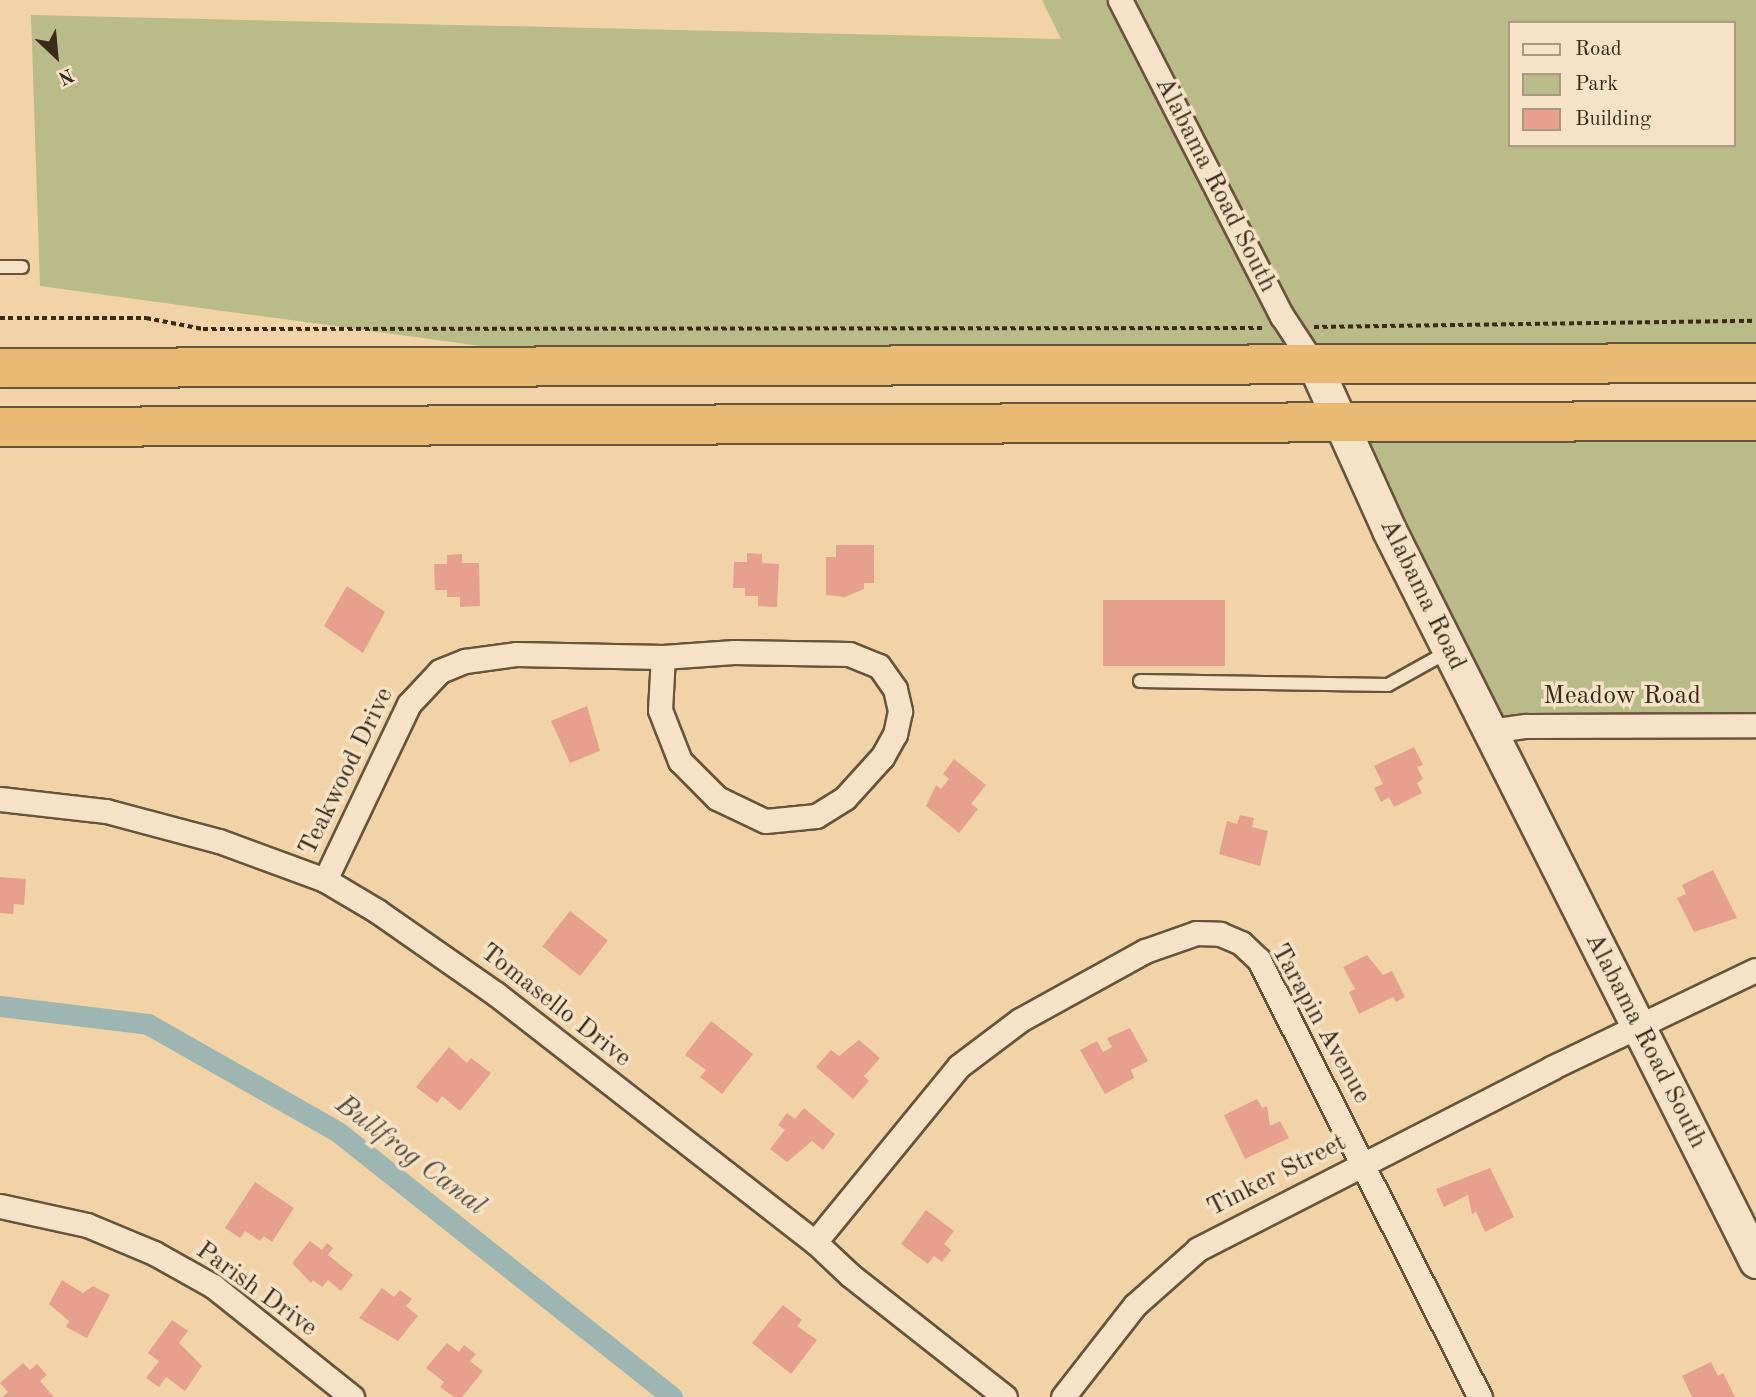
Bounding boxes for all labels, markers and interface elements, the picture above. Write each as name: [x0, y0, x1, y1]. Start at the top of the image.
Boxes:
north arrow: [21, 21, 91, 91]
legend: [1508, 21, 1735, 147]
text: Road: [1575, 39, 1622, 60]
text: N: [55, 64, 76, 87]
street label: Alabama Road South: [1147, 72, 1283, 298]
text: Park: [1575, 74, 1618, 95]
text: Building: [1575, 109, 1651, 130]
street label: Alabama Road: [1372, 514, 1472, 676]
street label: Meadow Road: [1543, 681, 1701, 713]
street label: Teakwood Drive: [293, 683, 401, 861]
street label: Alabama Road South: [1577, 928, 1713, 1154]
street label: Tomasello Drive: [473, 937, 637, 1075]
street label: Tarapin Avenue: [1263, 939, 1377, 1109]
water label: Bullfrog Canal: [328, 1089, 492, 1223]
street label: Tinker Street: [1202, 1128, 1352, 1224]
street label: Parish Drive: [189, 1236, 323, 1344]

